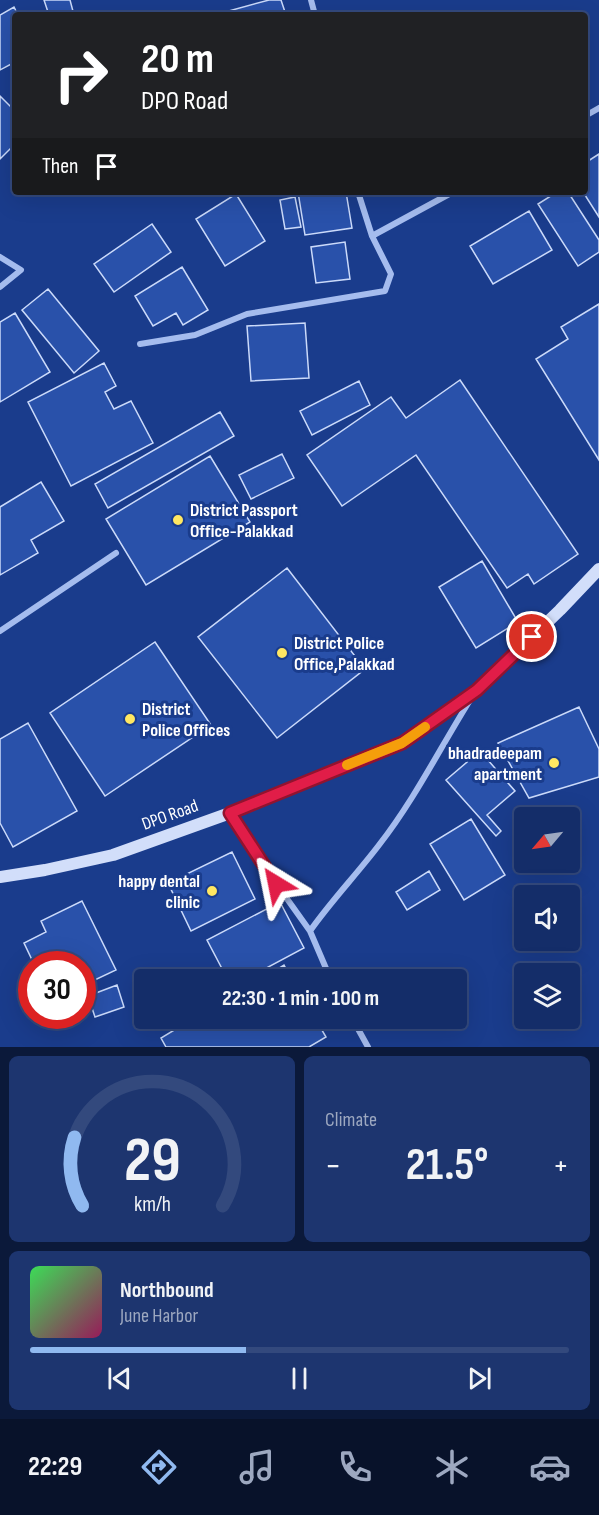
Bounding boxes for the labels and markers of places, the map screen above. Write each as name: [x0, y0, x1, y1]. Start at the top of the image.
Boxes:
place label: District Passport Office-Palakkad: [190, 500, 298, 542]
marker: District Passport Office-Palakkad: [171, 513, 185, 527]
pin: [506, 611, 557, 662]
place label: District Police Office,Palakkad: [294, 633, 395, 675]
marker: District Police Office,Palakkad: [275, 646, 289, 660]
place label: District Police Offices: [142, 699, 230, 741]
marker: District Police Offices: [123, 712, 137, 726]
place label: bhadradeepam apartment: [448, 743, 542, 785]
marker: bhadradeepam apartment: [547, 756, 561, 770]
place label: happy dental clinic: [118, 871, 200, 913]
marker: happy dental clinic: [205, 884, 219, 898]

